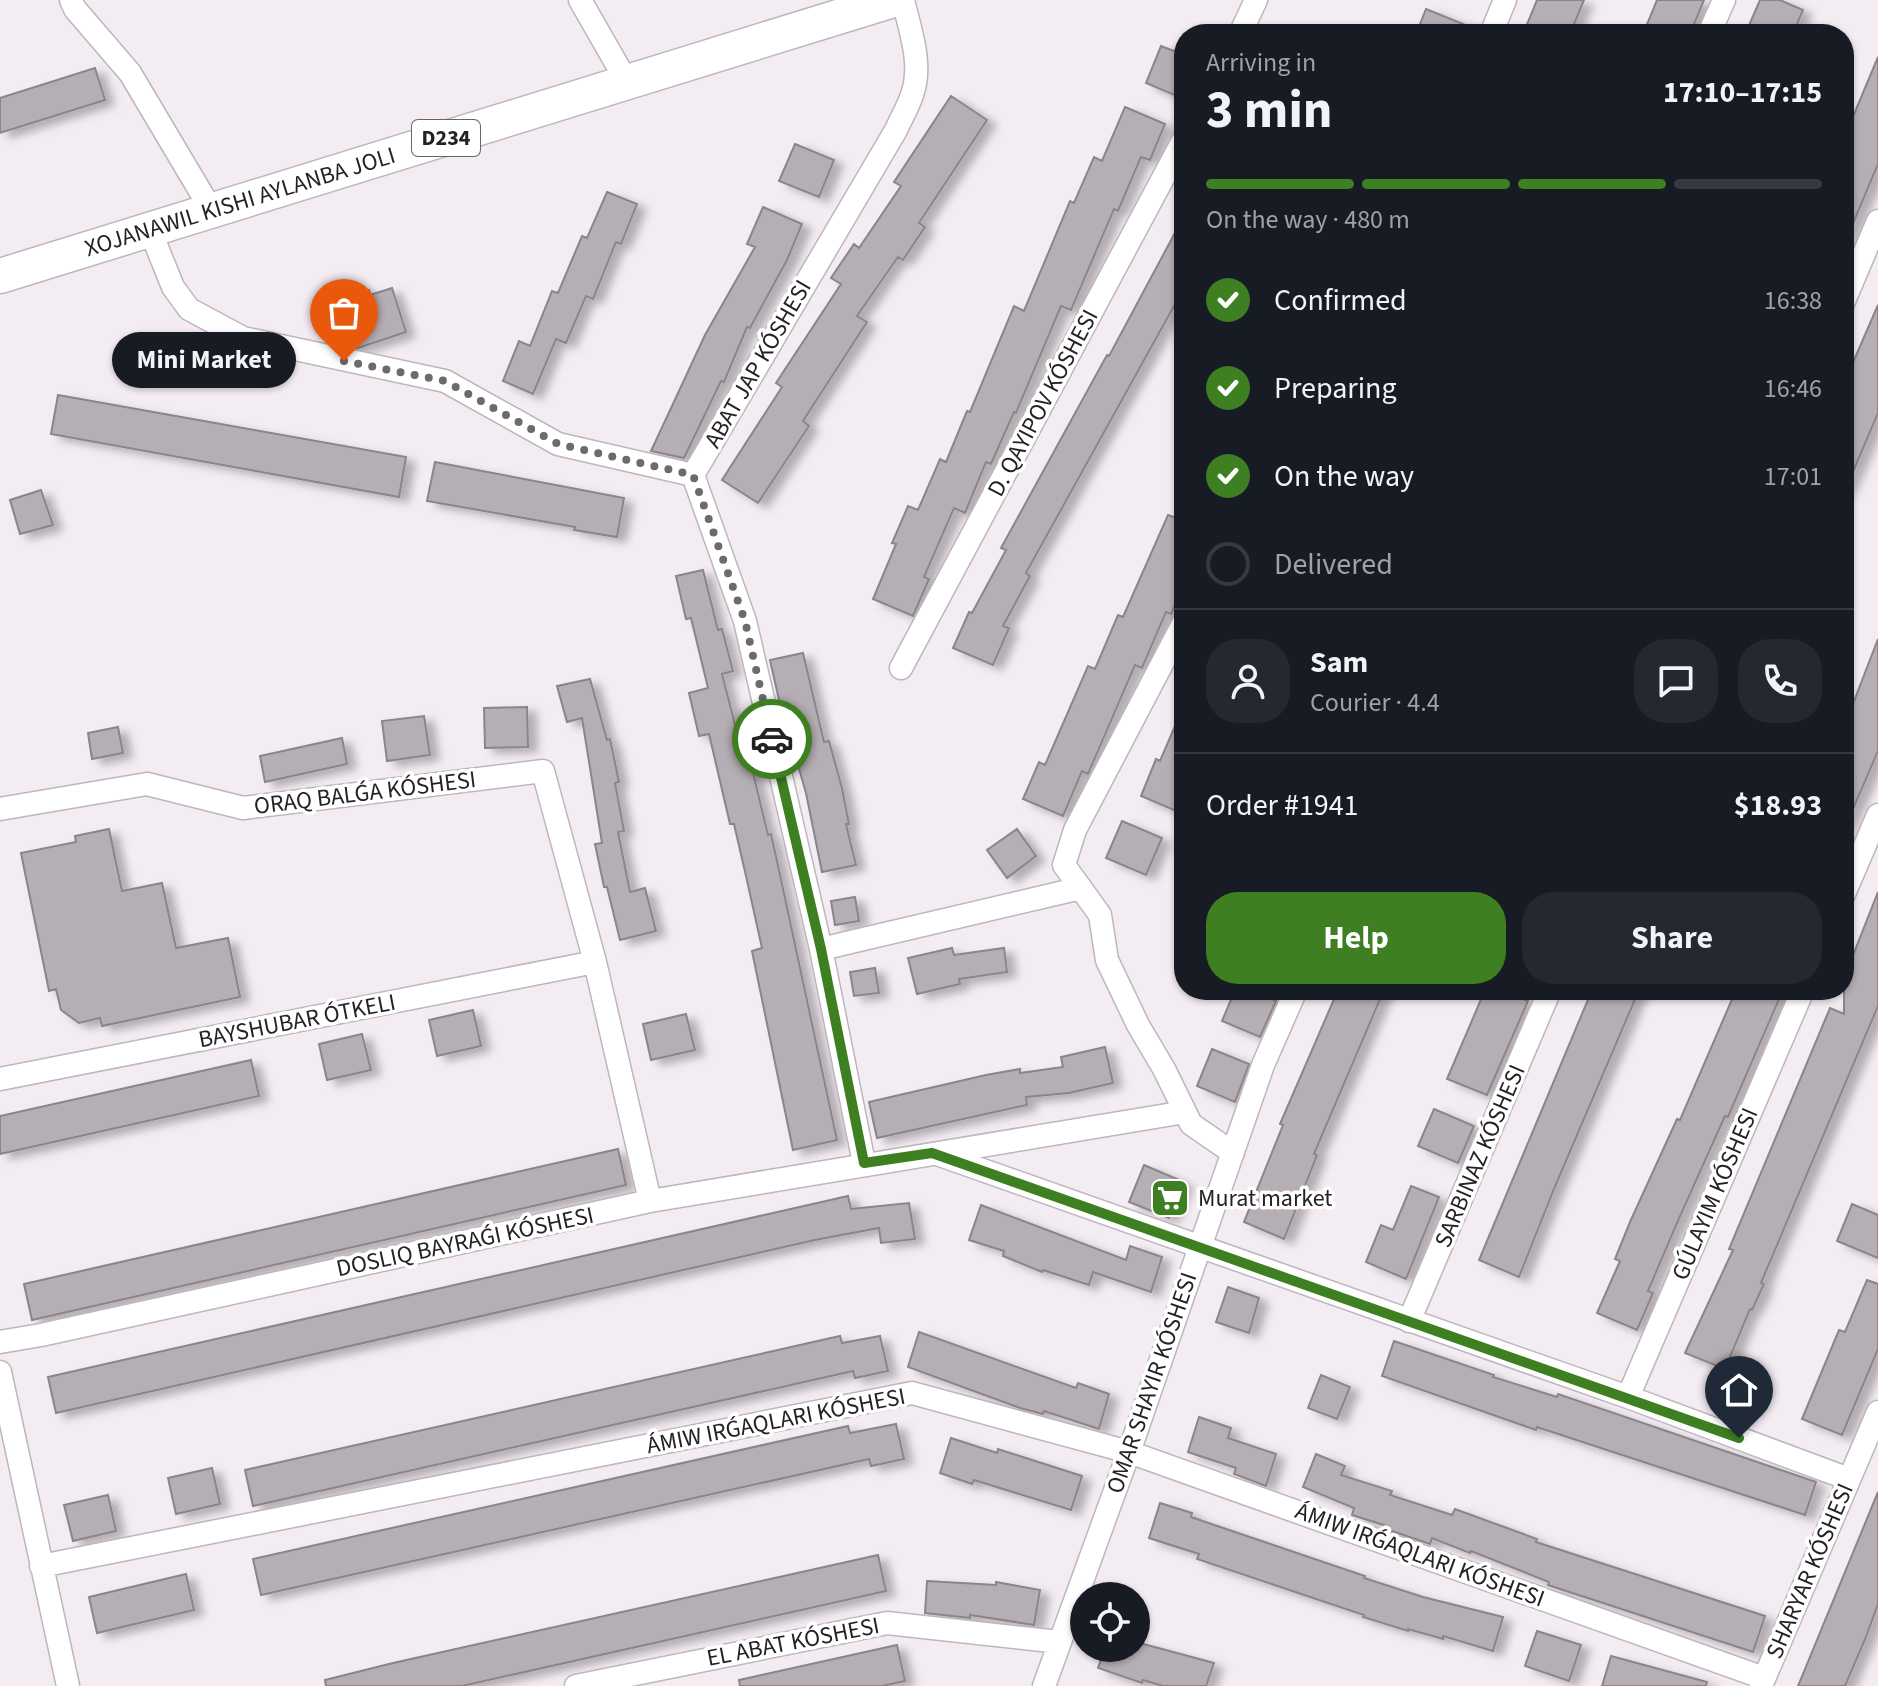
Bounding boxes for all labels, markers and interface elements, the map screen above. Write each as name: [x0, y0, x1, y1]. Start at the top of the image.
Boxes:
text: Arriving in: [1206, 44, 1316, 81]
text: 17:10–17:15: [1663, 71, 1822, 114]
text: 3 min: [1206, 74, 1333, 148]
road number: D234: [412, 120, 480, 156]
street label: XOJANAWIL KISHI AYLANBA JOLI: [80, 138, 400, 266]
text: On the way · 480 m: [1206, 201, 1410, 238]
street label: ABAT JAP KÓSHESI: [696, 273, 820, 455]
icon: check: [1206, 278, 1250, 322]
pin: [310, 279, 378, 361]
text: Confirmed: [1274, 279, 1407, 322]
text: 16:38: [1764, 282, 1822, 319]
icon: bag: [322, 291, 366, 335]
street label: D. QAYIPOV KÓSHESI: [979, 303, 1107, 503]
callout: Mini Market: [112, 333, 296, 389]
text: Mini Market: [137, 341, 271, 378]
icon: check: [1206, 366, 1250, 410]
text: Preparing: [1274, 367, 1397, 410]
text: 16:46: [1764, 370, 1822, 407]
icon: check: [1206, 454, 1250, 498]
text: On the way: [1274, 455, 1414, 498]
text: 17:01: [1764, 458, 1822, 495]
text: Delivered: [1274, 543, 1393, 586]
button: person: [1206, 639, 1290, 723]
button: chat: [1634, 639, 1718, 723]
button: phone: [1738, 639, 1822, 723]
text: Sam: [1310, 641, 1368, 684]
text: Courier · 4.4: [1310, 684, 1440, 721]
courier: [732, 699, 812, 779]
icon: car: [750, 717, 794, 761]
street label: ORAQ BALǴA KÓSHESI: [252, 762, 478, 824]
text: Order #1941: [1206, 784, 1359, 827]
text: $18.93: [1734, 784, 1822, 827]
button: Help: [1206, 892, 1506, 984]
button: Share: [1522, 892, 1822, 984]
street label: BAYSHUBAR ÓTKELI: [195, 985, 399, 1057]
street label: SARBINAZ KÓSHESI: [1426, 1059, 1534, 1253]
street label: GÚLAYIM KÓSHESI: [1663, 1102, 1767, 1286]
supermarket icon: Murat market: [1149, 1177, 1191, 1219]
place label: Murat market: [1198, 1181, 1333, 1216]
street label: DOSLIQ BAYRAǴI KÓSHESI: [333, 1198, 597, 1286]
street label: OMAR SHAYIR KÓSHESI: [1098, 1268, 1206, 1498]
pin: [1705, 1356, 1773, 1438]
icon: home: [1717, 1368, 1761, 1412]
street label: ÁMIW IRǴAQLARI KÓSHESI: [644, 1379, 908, 1463]
street label: SHARYAR KÓSHESI: [1757, 1478, 1863, 1664]
street label: ÁMIW IRǴAQLARI KÓSHESI: [1290, 1494, 1550, 1616]
map controls: [1070, 1582, 1150, 1662]
button: locate: [1070, 1582, 1150, 1662]
street label: EL ABAT KÓSHESI: [704, 1608, 882, 1676]

